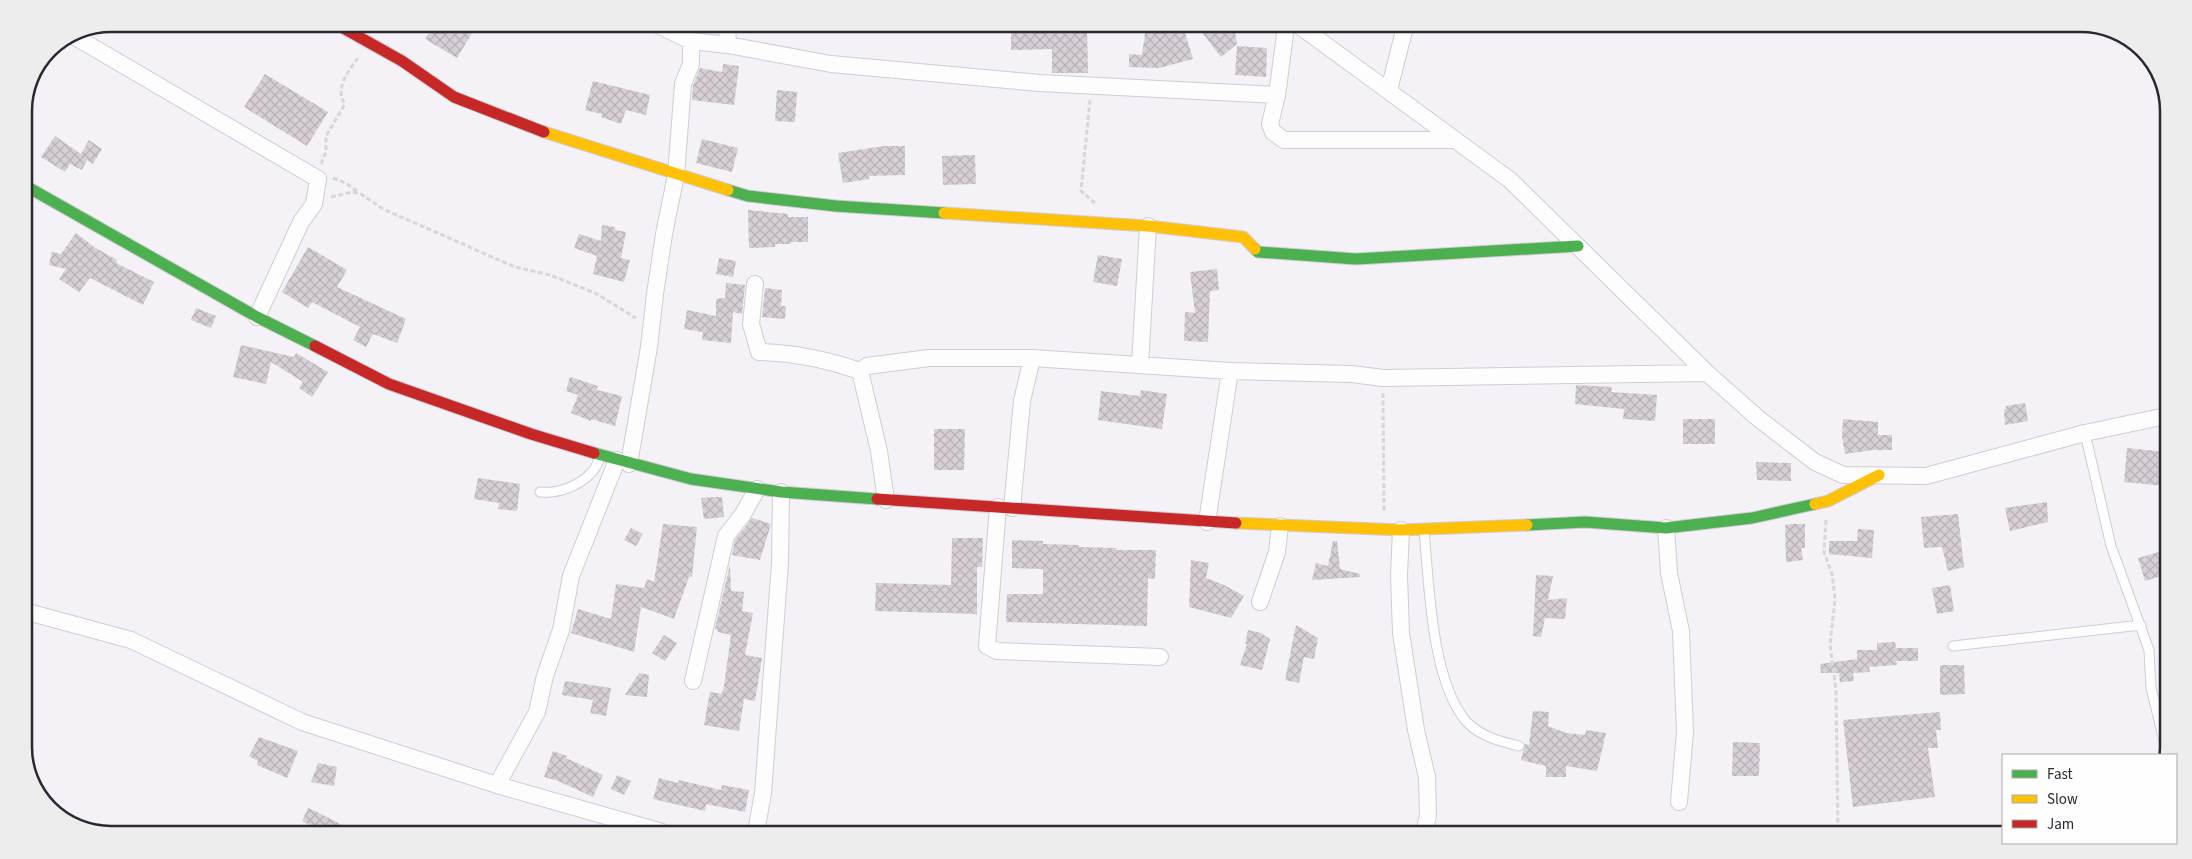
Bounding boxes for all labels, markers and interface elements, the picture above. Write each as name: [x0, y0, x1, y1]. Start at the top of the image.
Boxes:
legend: [2002, 754, 2177, 844]
text: Fast: [2047, 764, 2073, 785]
text: Slow: [2047, 789, 2078, 810]
text: Jam: [2047, 814, 2074, 835]

